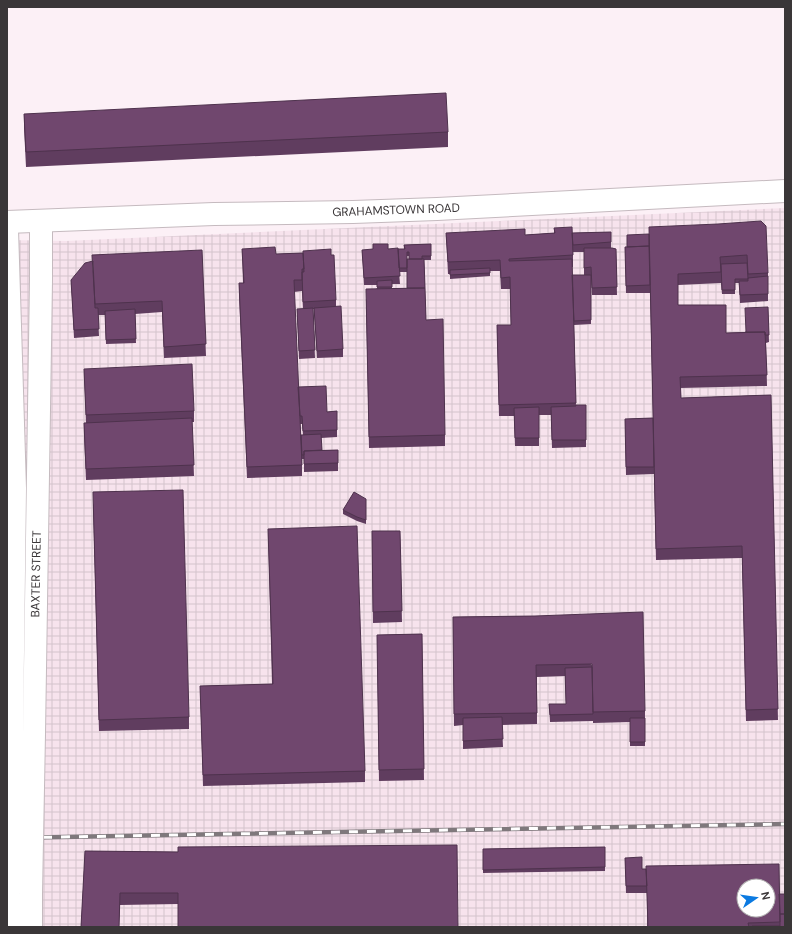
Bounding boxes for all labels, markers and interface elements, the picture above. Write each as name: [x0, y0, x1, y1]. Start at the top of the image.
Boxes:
street label: GRAHAMSTOWN ROAD: [332, 200, 460, 220]
street label: BAXTER STREET: [27, 530, 45, 618]
north arrow: [736, 878, 776, 918]
text: N: [758, 890, 773, 901]

